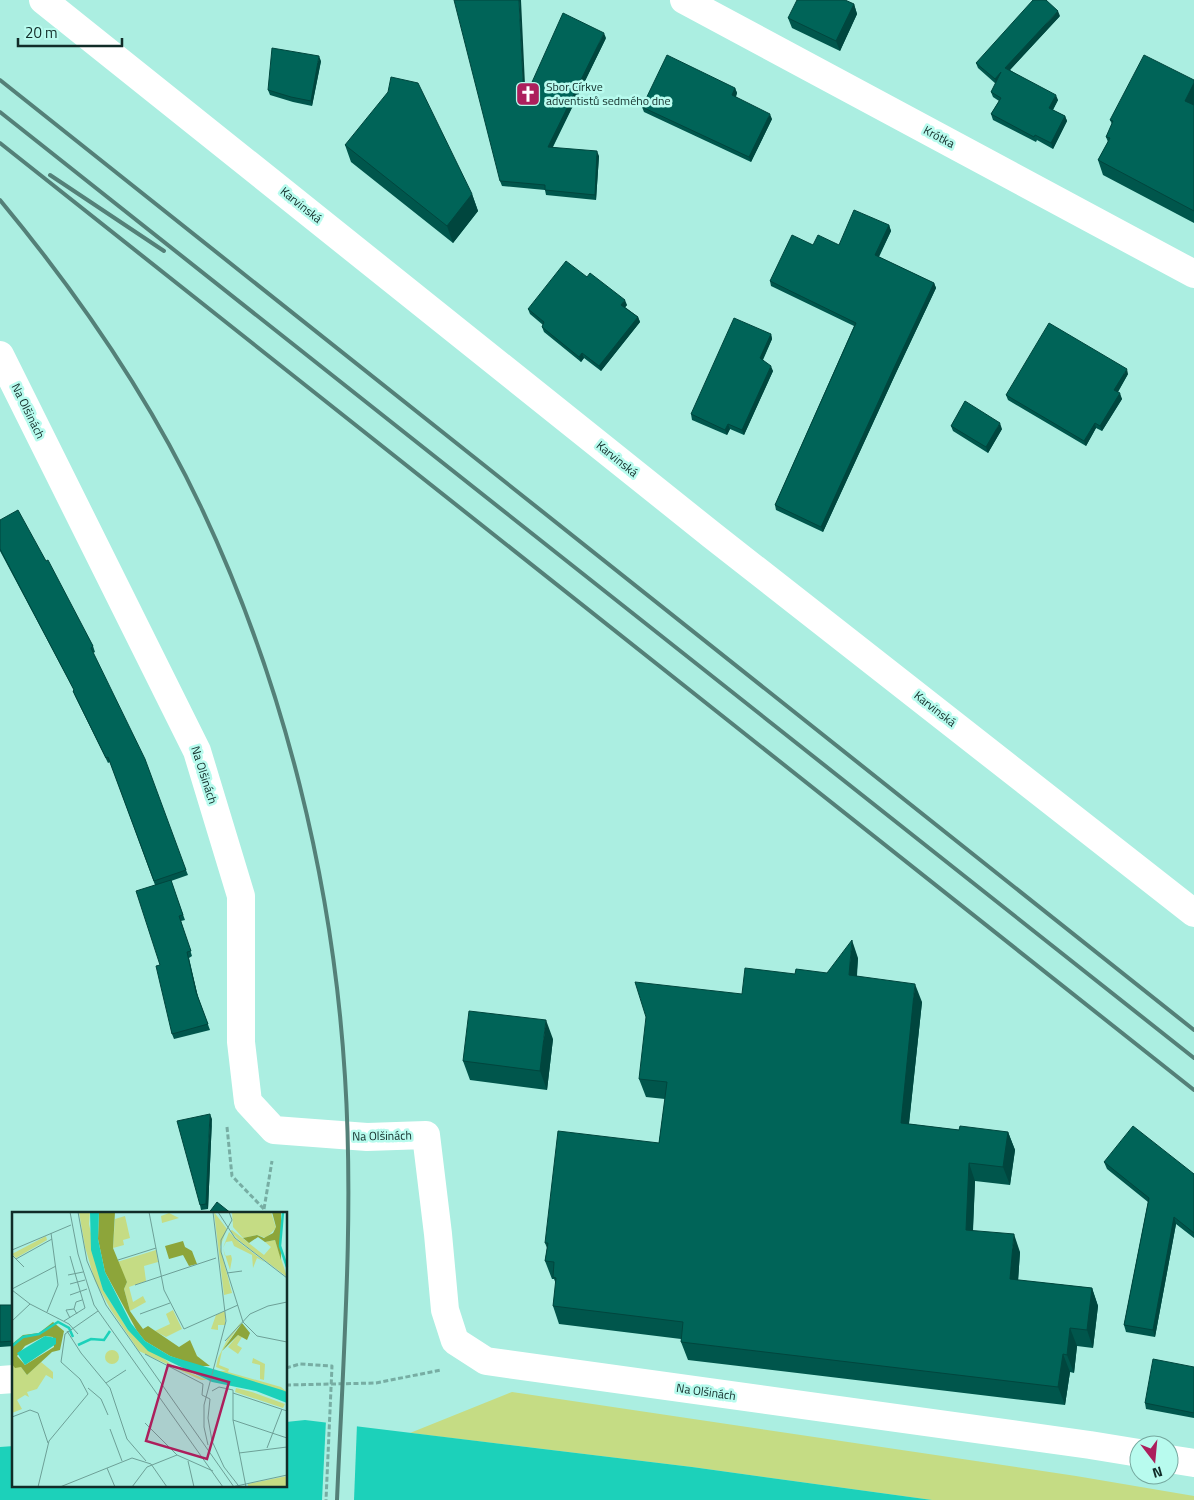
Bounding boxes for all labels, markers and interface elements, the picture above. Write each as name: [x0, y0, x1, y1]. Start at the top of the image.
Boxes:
scale bar: [18, 15, 121, 47]
text: 20 m: [25, 21, 58, 44]
place label: Sbor Církve adventistů sedmého dne: [546, 77, 671, 110]
church icon: Sbor Církve adventistů sedmého dne: [515, 81, 541, 107]
street label: Krótka: [920, 120, 958, 153]
street label: Karvinská: [276, 182, 326, 227]
street label: Na Olšinách: [7, 380, 50, 442]
street label: Karvinská: [592, 436, 642, 481]
street label: Karvinská: [910, 686, 961, 731]
street label: Na Olšinách: [186, 743, 223, 806]
street label: Na Olšinách: [352, 1125, 412, 1146]
inset map: [12, 1212, 288, 1488]
street label: Na Olšinách: [675, 1378, 737, 1405]
north arrow: [1129, 1435, 1179, 1485]
text: N: [1150, 1462, 1165, 1484]

